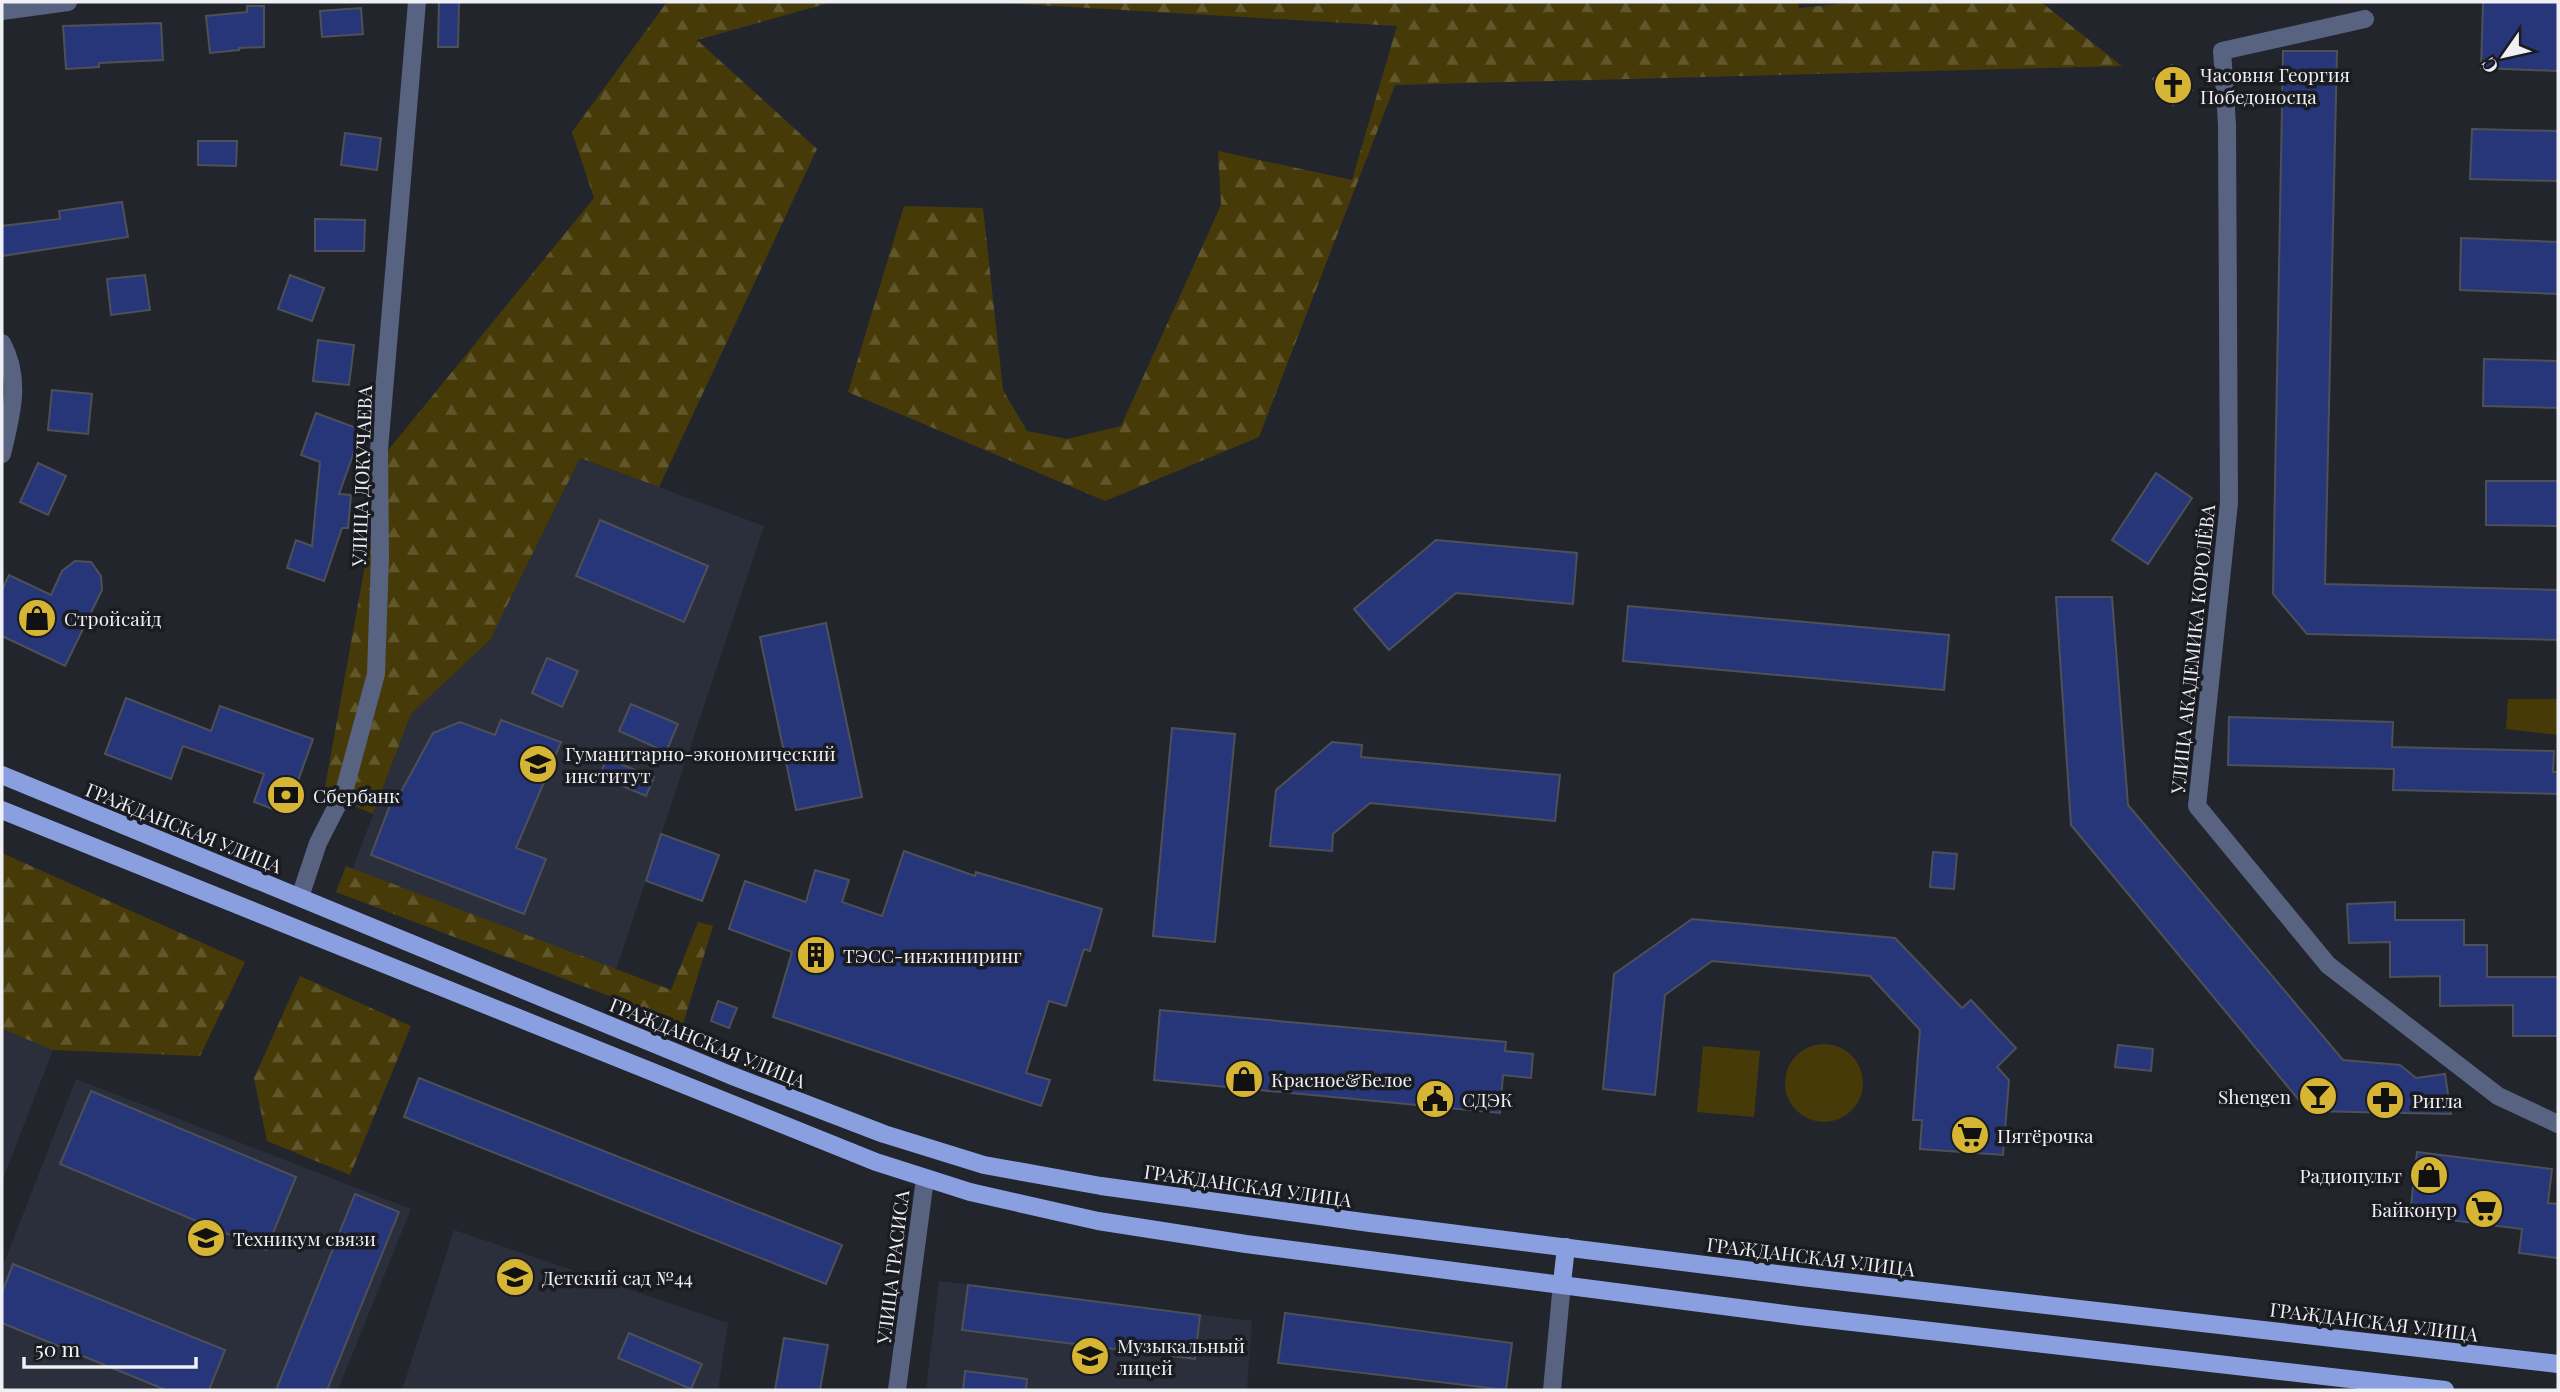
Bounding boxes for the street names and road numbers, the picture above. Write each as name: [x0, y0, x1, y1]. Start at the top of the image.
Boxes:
street label: УЛИЦА ДОКУЧАЕВА: [345, 384, 377, 568]
street label: УЛИЦА АКАДЕМИКА КОРОЛЁВА: [2164, 502, 2220, 796]
street label: ГРАЖДАНСКАЯ УЛИЦА: [82, 776, 287, 879]
street label: ГРАЖДАНСКАЯ УЛИЦА: [606, 991, 811, 1094]
street label: ГРАЖДАНСКАЯ УЛИЦА: [1142, 1158, 1355, 1213]
street label: УЛИЦА ГРАСИСА: [870, 1188, 914, 1346]
street label: ГРАЖДАНСКАЯ УЛИЦА: [1705, 1230, 1918, 1282]
street label: ГРАЖДАНСКАЯ УЛИЦА: [2268, 1295, 2481, 1347]

